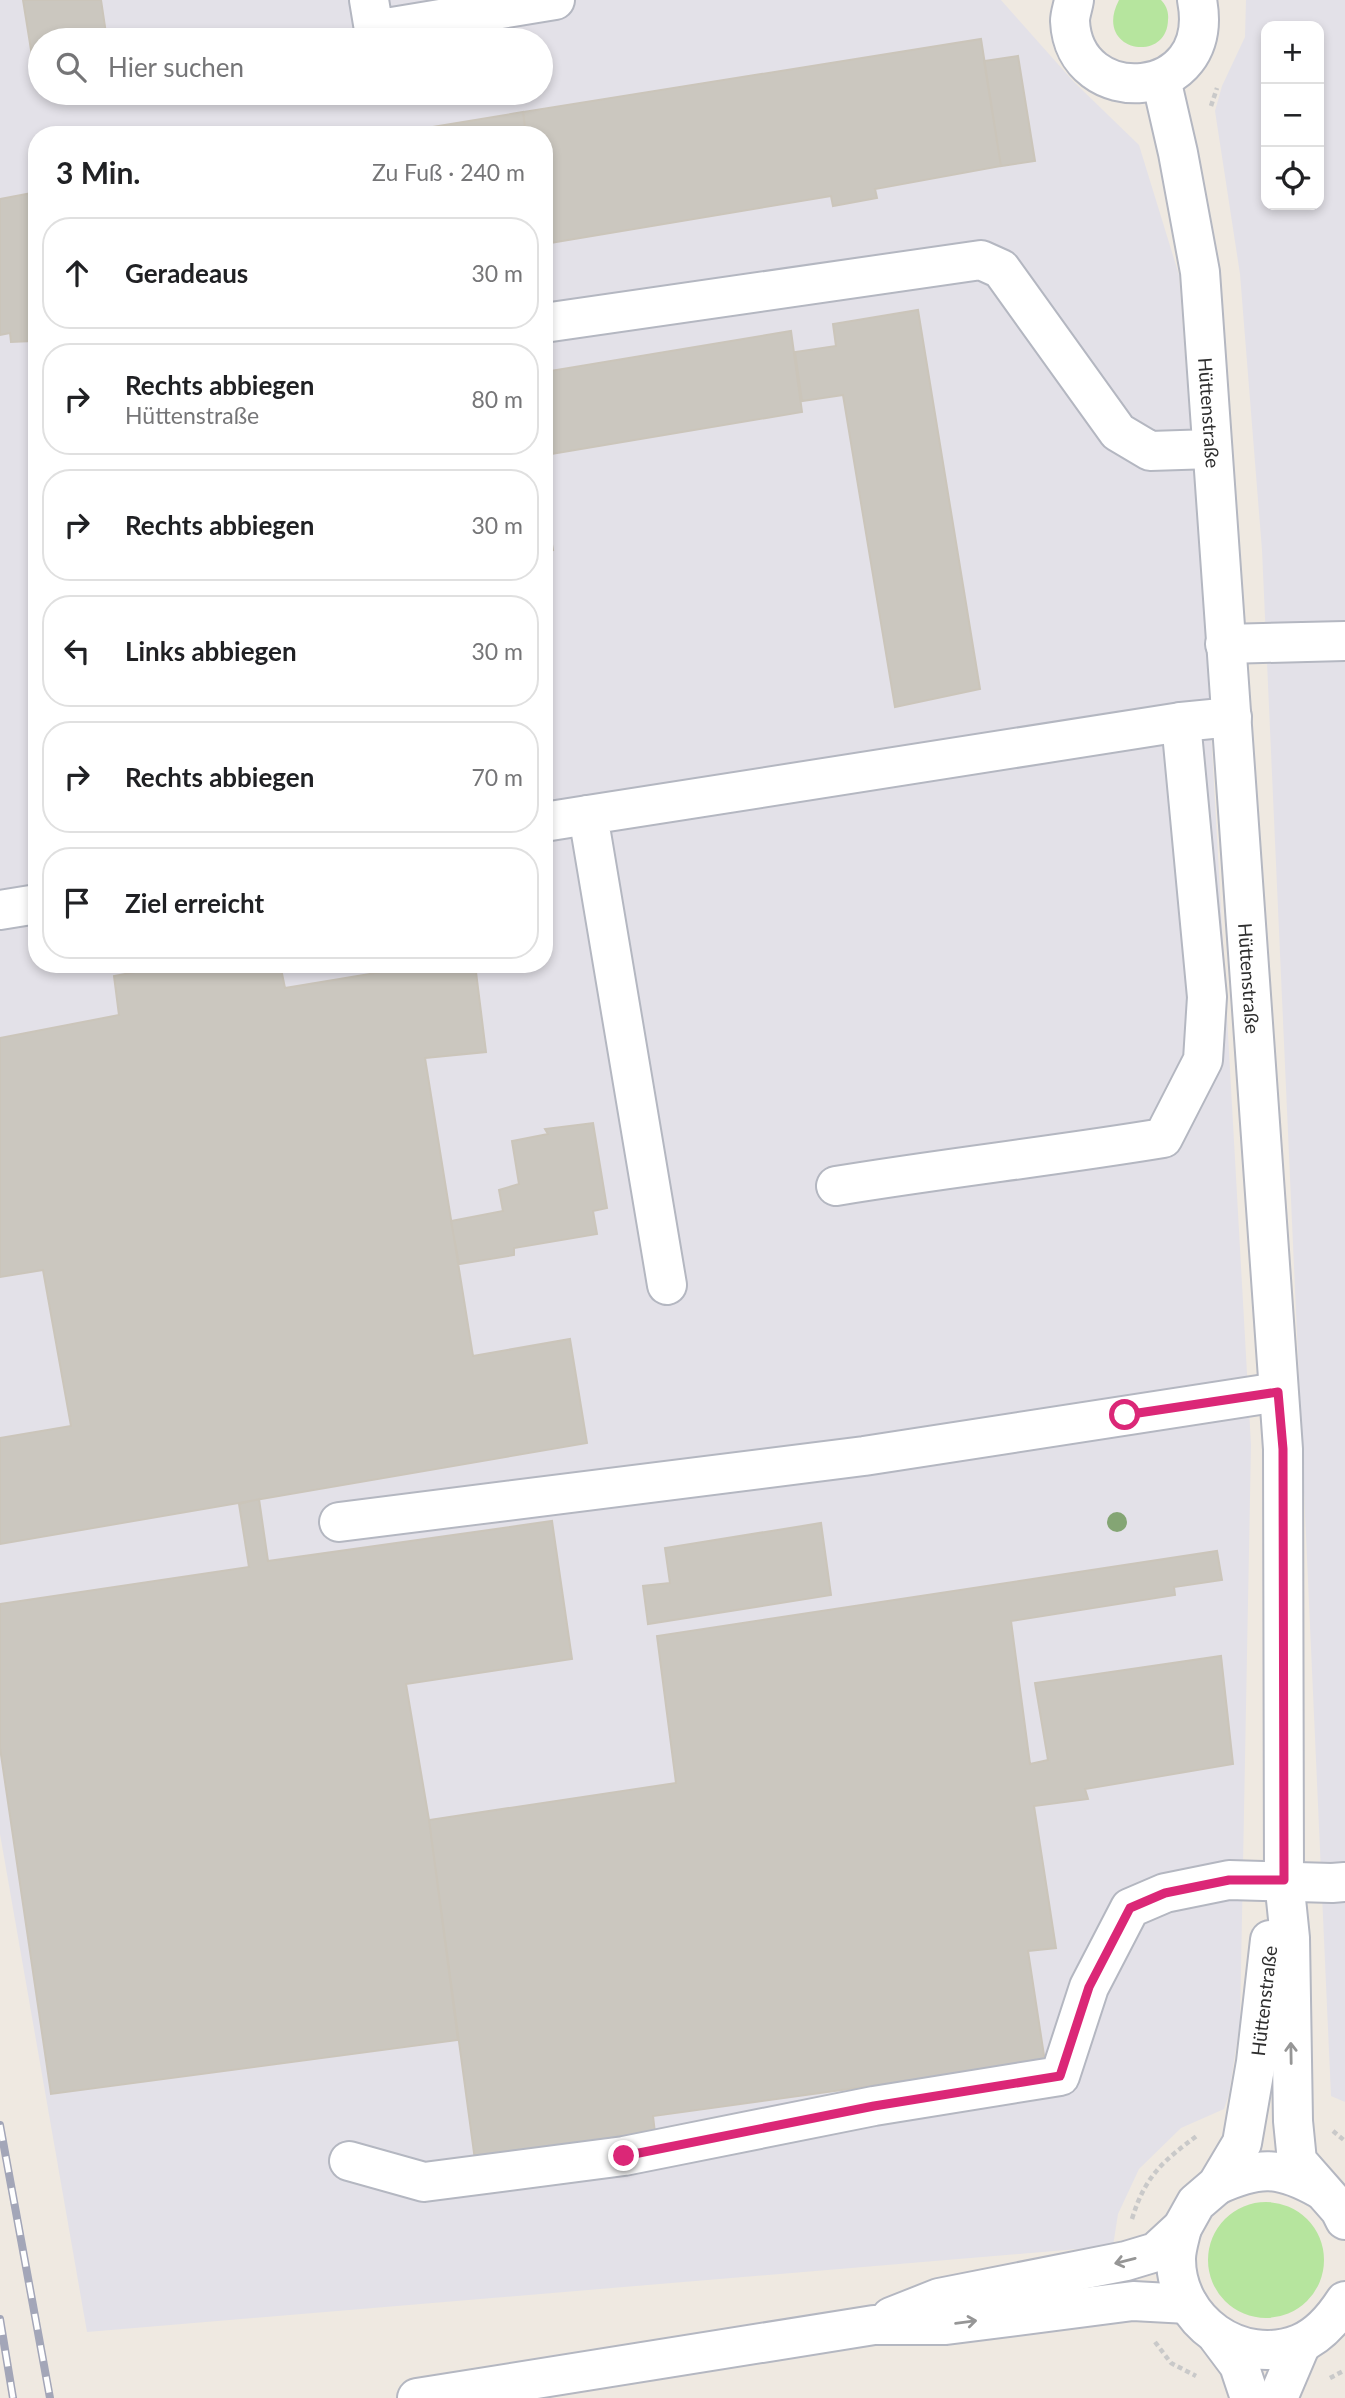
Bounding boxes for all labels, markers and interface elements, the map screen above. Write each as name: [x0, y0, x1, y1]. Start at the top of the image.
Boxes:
map controls: [1261, 21, 1324, 210]
button: +: [1261, 21, 1324, 84]
search box: [28, 28, 553, 105]
icon: search: [52, 48, 90, 86]
text: Hier suchen: [108, 51, 244, 83]
button: −: [1261, 84, 1324, 147]
button: locate: [1261, 147, 1324, 210]
text: 3 Min.: [56, 154, 141, 190]
text: Zu Fuß · 240 m: [372, 158, 525, 186]
icon: ahead: [58, 254, 96, 292]
text: Geradeaus: [125, 257, 248, 289]
text: 30 m: [472, 259, 523, 287]
street label: Hüttenstraße: [1195, 357, 1225, 469]
text: Rechts abbiegen: [125, 369, 314, 401]
icon: right: [58, 380, 96, 418]
text: 80 m: [472, 385, 523, 413]
text: Hüttenstraße: [125, 401, 259, 429]
icon: right: [58, 506, 96, 544]
text: Rechts abbiegen: [125, 509, 314, 541]
text: 30 m: [472, 511, 523, 539]
icon: left: [58, 632, 96, 670]
text: Links abbiegen: [125, 635, 297, 667]
text: 30 m: [472, 637, 523, 665]
icon: right: [58, 758, 96, 796]
text: Rechts abbiegen: [125, 761, 314, 793]
text: 70 m: [472, 763, 523, 791]
icon: arrive: [58, 884, 96, 922]
text: Ziel erreicht: [125, 887, 264, 919]
street label: Hüttenstraße: [1234, 922, 1265, 1034]
route start: [1109, 1399, 1140, 1430]
street label: Hüttenstraße: [1245, 1944, 1281, 2057]
one-way arrow: [1285, 2042, 1298, 2065]
route end: [608, 2140, 639, 2171]
one-way arrow: [1114, 2255, 1137, 2268]
one-way arrow: [955, 2316, 977, 2329]

